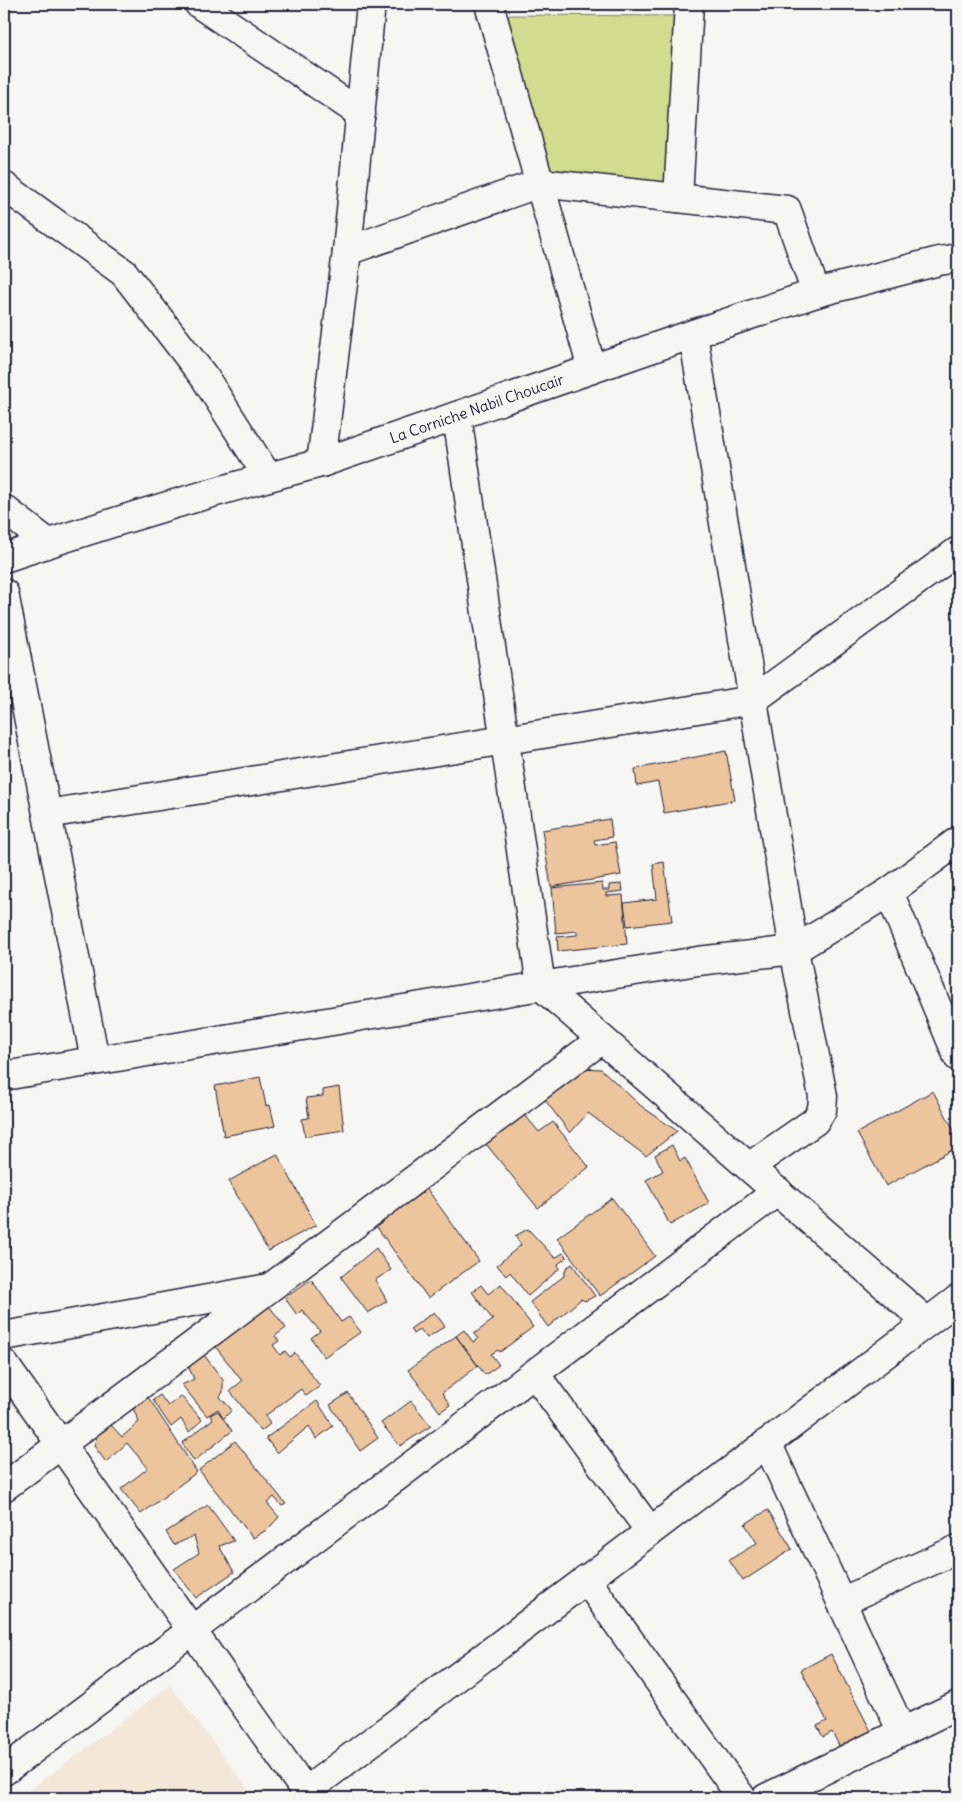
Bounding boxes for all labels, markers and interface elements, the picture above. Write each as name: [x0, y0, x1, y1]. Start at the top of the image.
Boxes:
street label: La Corniche Nabil Choucair: [387, 369, 566, 447]

